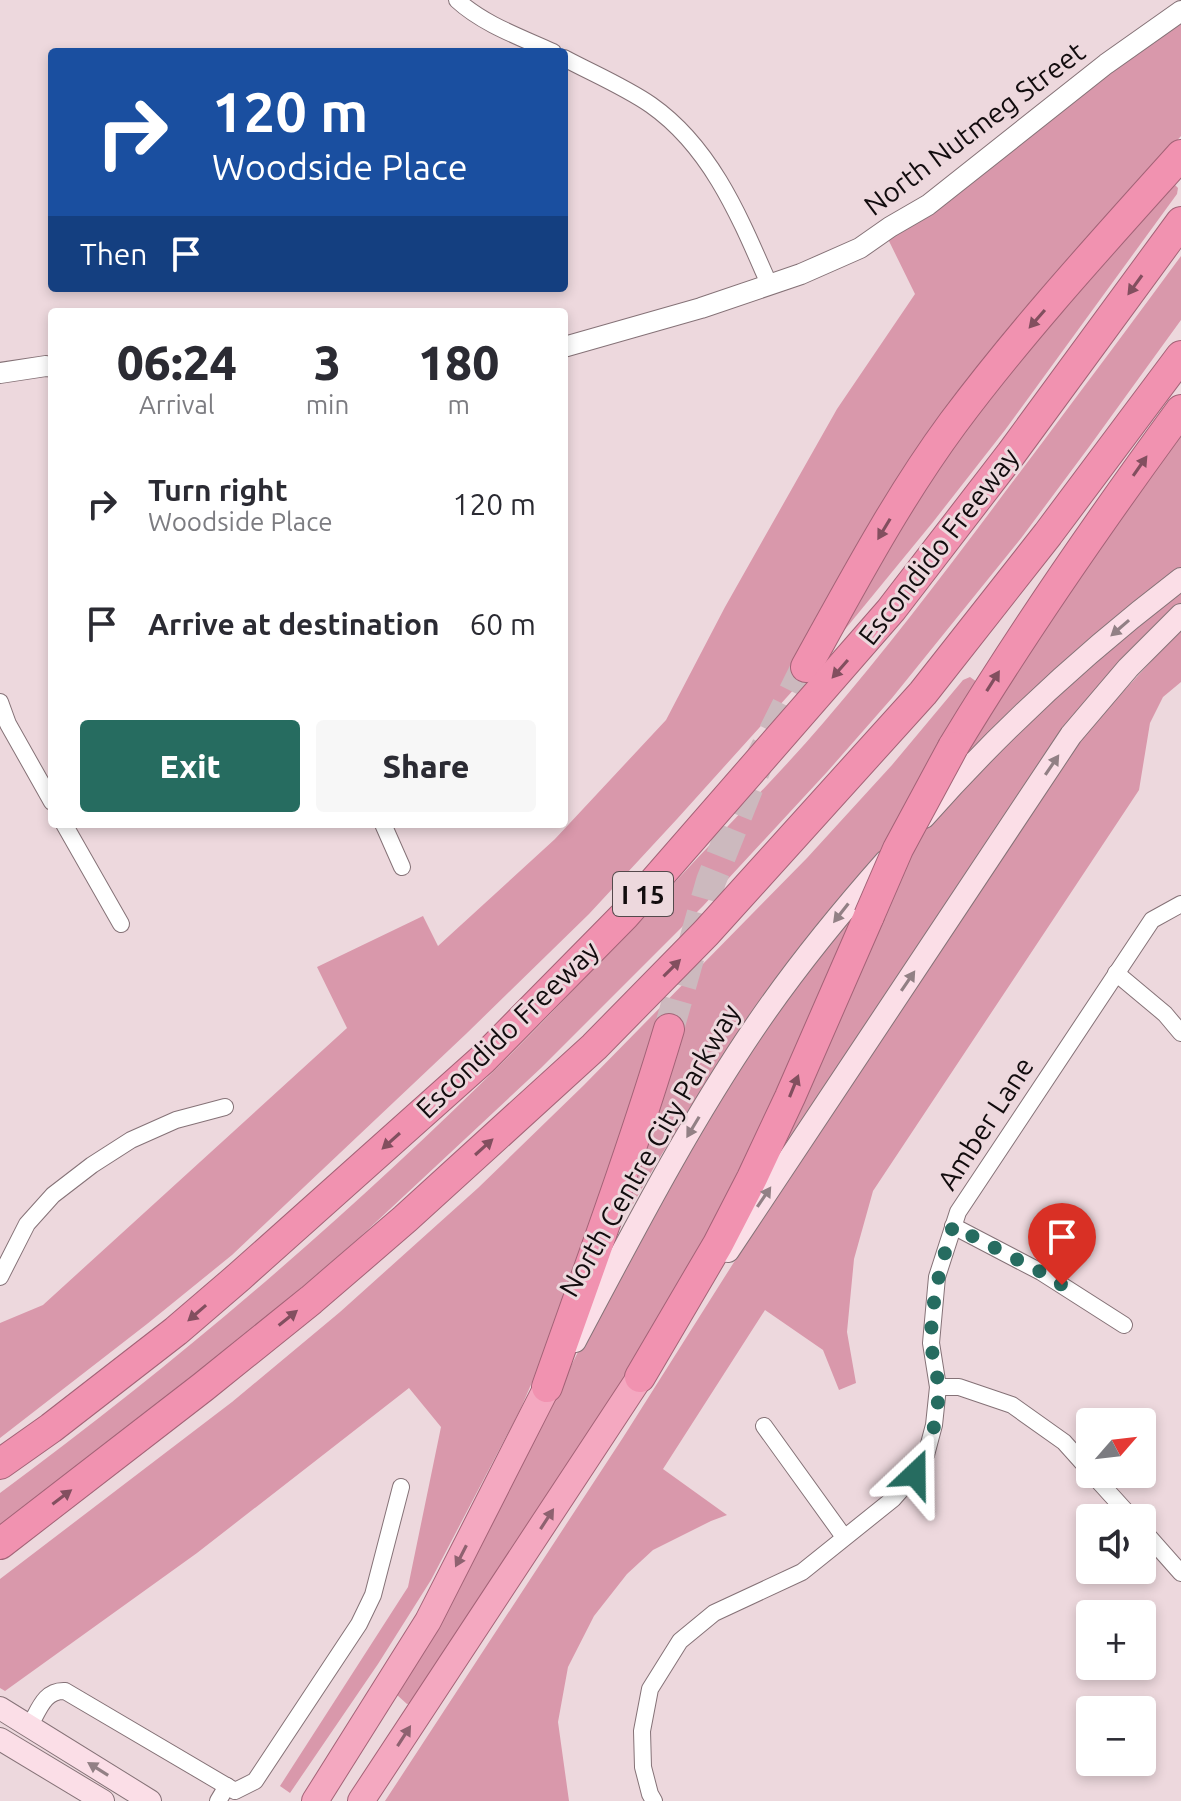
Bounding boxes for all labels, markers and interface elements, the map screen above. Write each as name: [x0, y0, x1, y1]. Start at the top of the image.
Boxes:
street label: North Nutmeg Street: [858, 35, 1090, 221]
icon: right: [80, 80, 184, 184]
text: 120 m: [212, 80, 368, 143]
text: Woodside Place: [212, 146, 468, 187]
icon: arrive: [164, 232, 208, 276]
text: Then: [80, 237, 148, 271]
one-way arrow: [1127, 274, 1143, 296]
one-way arrow: [1029, 310, 1047, 329]
text: 06:24: [117, 335, 237, 389]
text: 3: [314, 335, 341, 389]
text: 180: [418, 335, 499, 389]
text: Arrival: [139, 390, 215, 419]
text: min: [306, 390, 349, 419]
text: m: [447, 390, 470, 419]
street label: Escondido Freeway: [852, 442, 1024, 650]
one-way arrow: [1132, 456, 1148, 477]
text: Turn right: [148, 473, 288, 507]
icon: right: [80, 482, 124, 526]
text: 120 m: [452, 487, 536, 521]
text: Woodside Place: [148, 507, 333, 536]
one-way arrow: [877, 518, 891, 540]
icon: arrive: [80, 602, 124, 646]
text: Arrive at destination: [148, 607, 440, 641]
text: 60 m: [469, 607, 536, 641]
one-way arrow: [1110, 618, 1129, 636]
one-way arrow: [832, 659, 849, 679]
one-way arrow: [986, 670, 1000, 692]
button: Exit: [80, 720, 300, 812]
button: Share: [316, 720, 536, 812]
one-way arrow: [1044, 754, 1059, 775]
road number: I 15: [613, 872, 673, 916]
one-way arrow: [833, 903, 849, 923]
street label: Escondido Freeway: [410, 934, 604, 1124]
one-way arrow: [662, 959, 681, 978]
one-way arrow: [900, 970, 915, 992]
street label: North Centre City Parkway: [552, 998, 746, 1302]
street label: Amber Lane: [931, 1051, 1039, 1195]
one-way arrow: [788, 1074, 801, 1097]
one-way arrow: [686, 1116, 700, 1138]
one-way arrow: [382, 1131, 401, 1149]
one-way arrow: [473, 1139, 493, 1156]
one-way arrow: [756, 1187, 771, 1208]
pin: [1028, 1203, 1096, 1285]
icon: arrive: [1040, 1215, 1084, 1259]
one-way arrow: [187, 1304, 207, 1321]
one-way arrow: [278, 1311, 298, 1327]
north arrow: [1076, 1408, 1156, 1488]
map controls: [1076, 1408, 1156, 1776]
position arrow: [873, 1432, 957, 1516]
one-way arrow: [52, 1490, 73, 1505]
button: sound: [1076, 1504, 1156, 1584]
one-way arrow: [539, 1508, 554, 1529]
one-way arrow: [454, 1545, 468, 1568]
button: +: [1076, 1600, 1156, 1680]
button: −: [1076, 1696, 1156, 1776]
one-way arrow: [396, 1725, 411, 1747]
one-way arrow: [87, 1762, 109, 1776]

